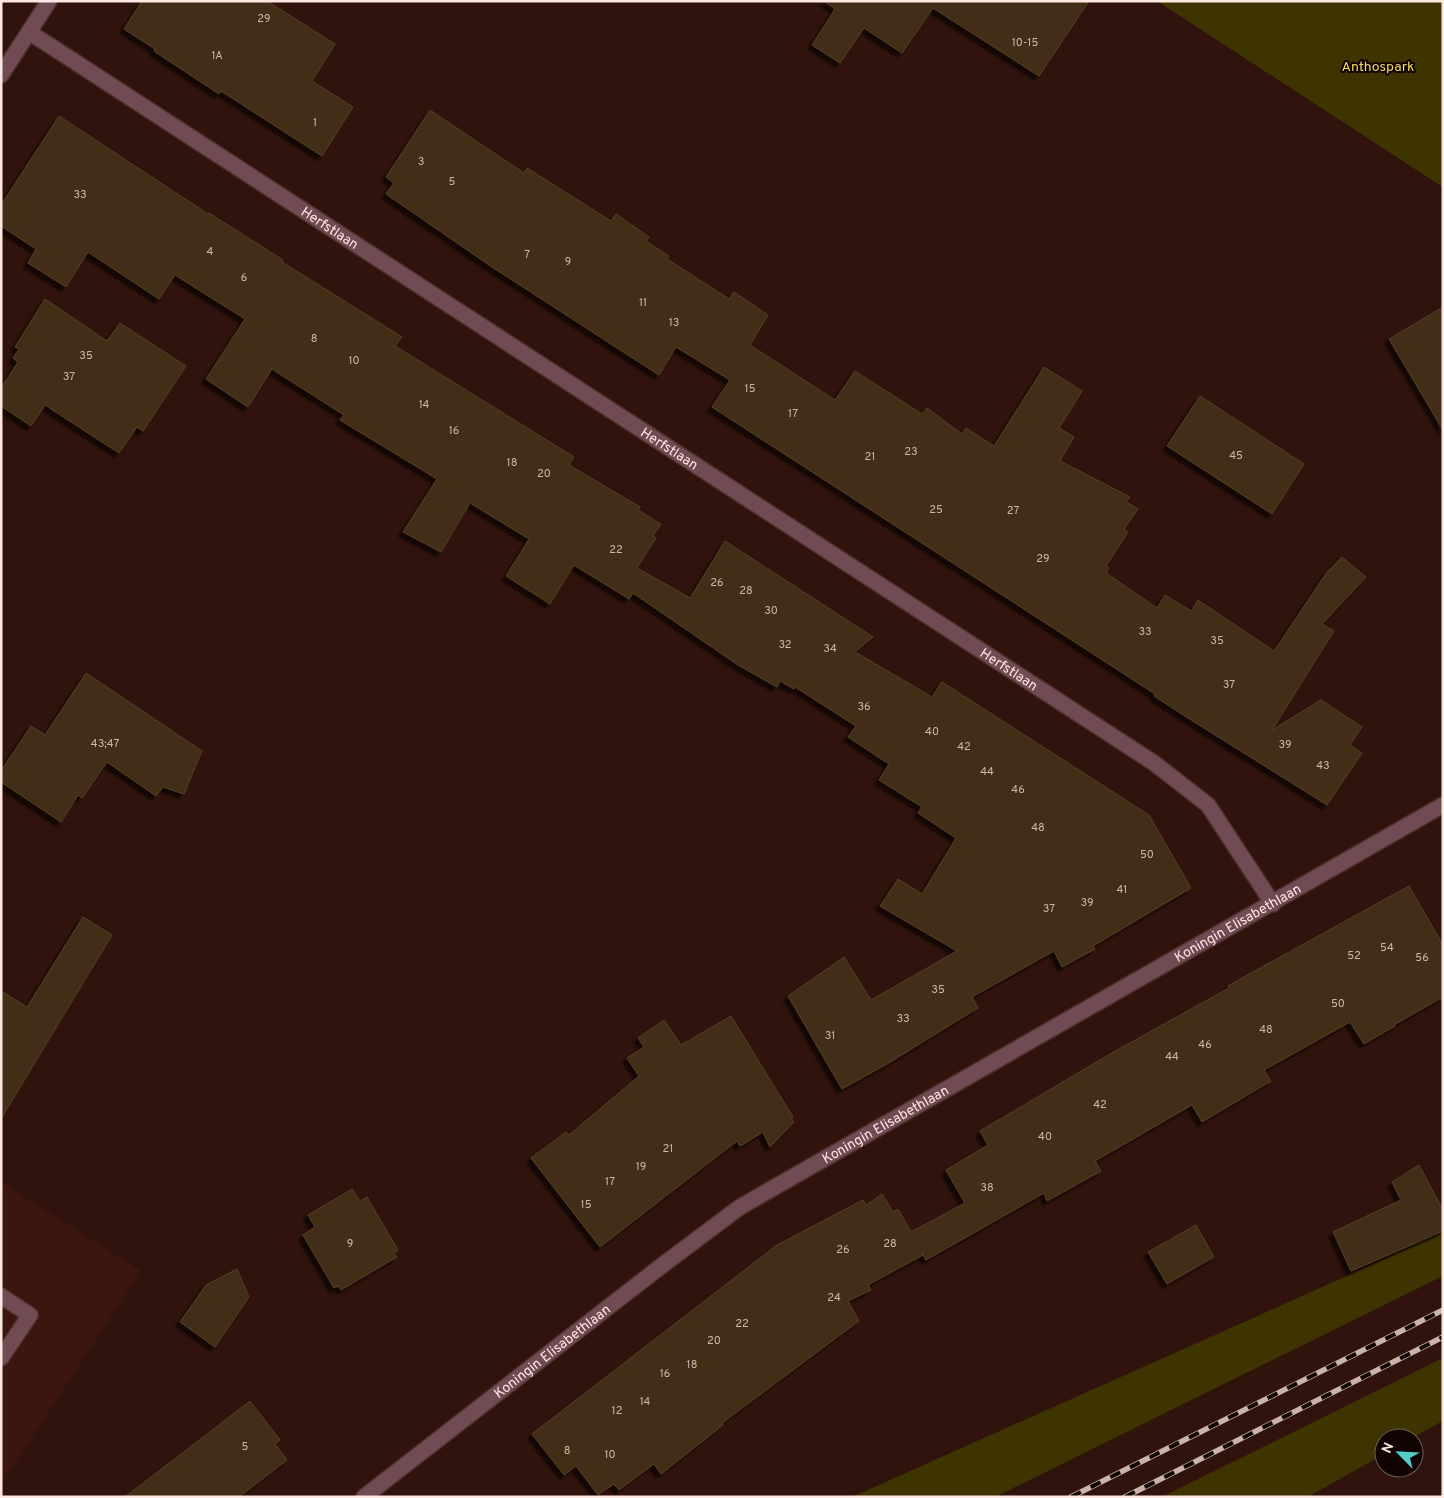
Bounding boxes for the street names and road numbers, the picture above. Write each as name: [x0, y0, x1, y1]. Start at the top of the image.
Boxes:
street label: Herfstlaan: [297, 204, 361, 254]
street label: Herfstlaan: [637, 425, 701, 474]
street label: Herfstlaan: [976, 645, 1040, 695]
street label: Koningin Elisabethlaan: [1172, 881, 1305, 967]
street label: Koningin Elisabethlaan: [819, 1082, 952, 1168]
street label: Koningin Elisabethlaan: [491, 1302, 615, 1403]

